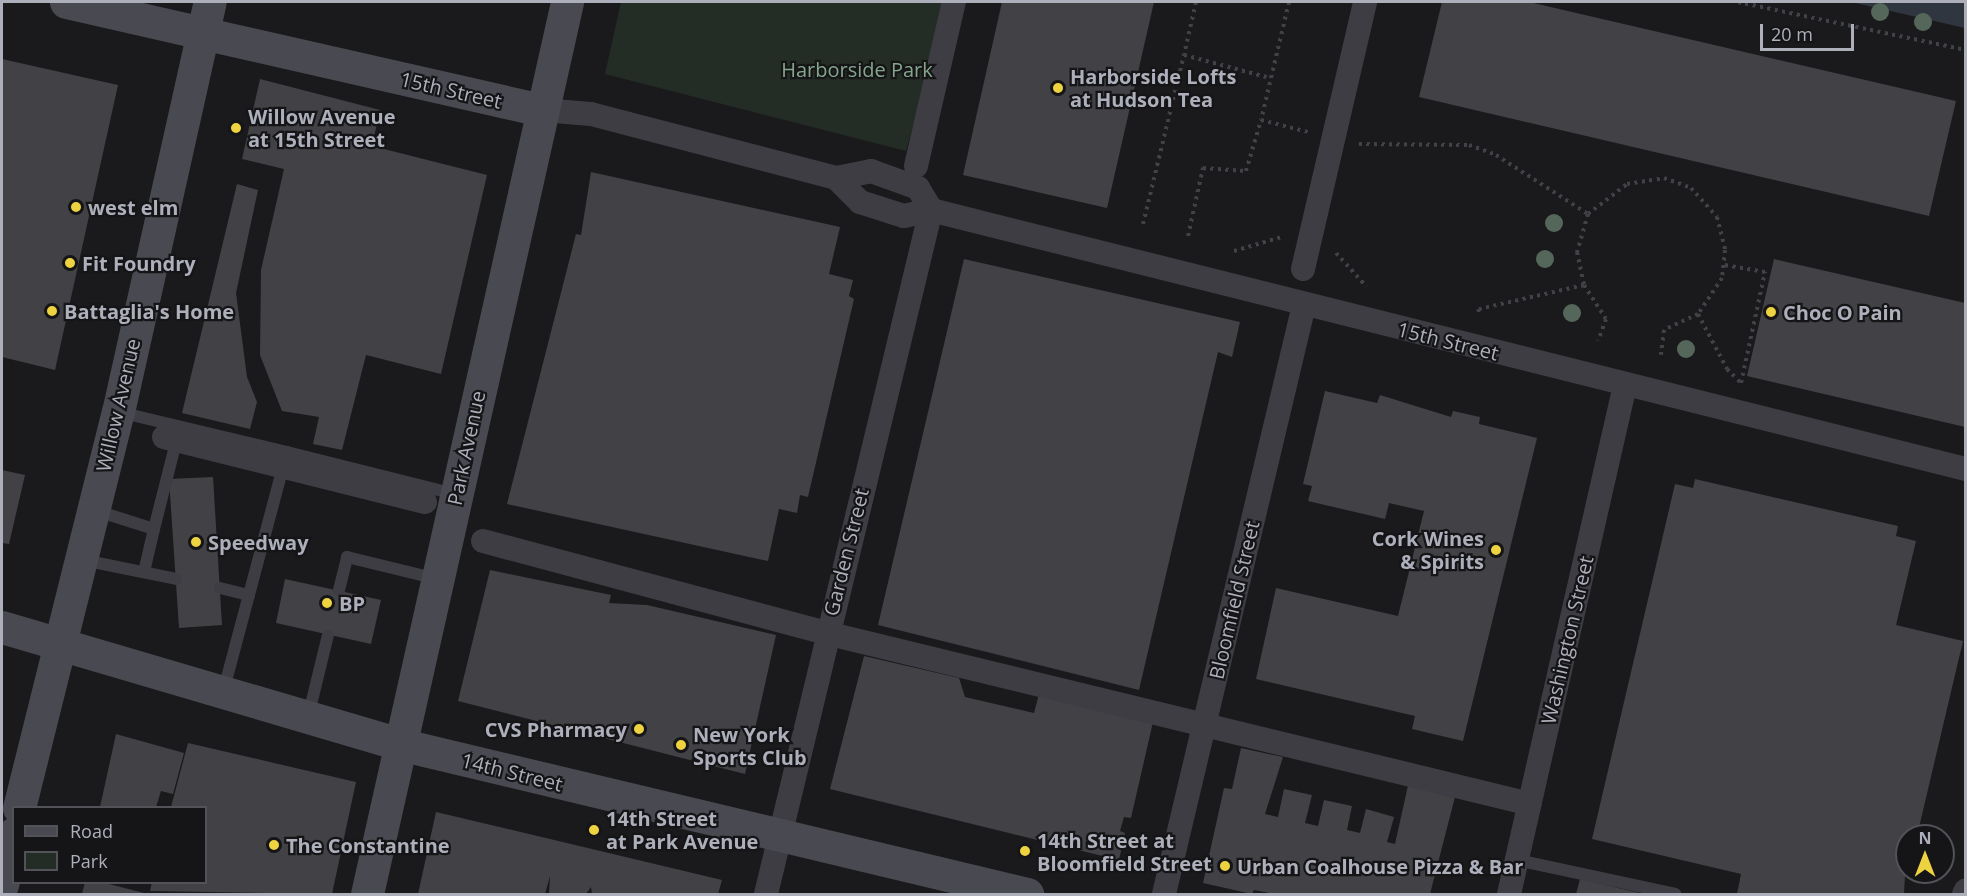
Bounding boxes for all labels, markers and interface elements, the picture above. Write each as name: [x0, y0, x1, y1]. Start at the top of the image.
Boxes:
scale bar: [1763, 12, 1858, 50]
text: 20 m: [1771, 22, 1813, 46]
park label: Harborside Park: [781, 57, 933, 81]
place label: Harborside Lofts at Hudson Tea: [1070, 64, 1236, 111]
street label: 15th Street: [398, 67, 504, 113]
marker: Harborside Lofts at Hudson Tea: [1051, 81, 1065, 95]
place label: Willow Avenue at 15th Street: [248, 104, 395, 151]
marker: Willow Avenue at 15th Street: [229, 121, 243, 135]
place label: west elm: [88, 195, 178, 219]
marker: west elm: [69, 200, 83, 214]
place label: Fit Foundry: [82, 251, 196, 275]
marker: Fit Foundry: [63, 256, 77, 270]
place label: Battaglia's Home: [64, 299, 234, 323]
place label: Choc O Pain: [1783, 300, 1902, 324]
marker: Battaglia's Home: [45, 304, 59, 318]
marker: Choc O Pain: [1764, 305, 1778, 319]
street label: 15th Street: [1395, 317, 1501, 365]
street label: Willow Avenue: [91, 336, 145, 474]
street label: Park Avenue: [442, 388, 490, 508]
street label: Garden Street: [819, 486, 873, 618]
street label: Bloomfield Street: [1204, 518, 1264, 682]
place label: Cork Wines & Spirits: [1372, 526, 1484, 573]
place label: Speedway: [208, 530, 309, 554]
marker: Speedway: [189, 535, 203, 549]
marker: Cork Wines & Spirits: [1489, 543, 1503, 557]
street label: Washington Street: [1536, 553, 1598, 727]
place label: BP: [339, 591, 365, 615]
marker: BP: [320, 596, 334, 610]
place label: CVS Pharmacy: [485, 717, 627, 741]
marker: CVS Pharmacy: [632, 722, 646, 736]
place label: New York Sports Club: [693, 722, 807, 769]
marker: New York Sports Club: [674, 738, 688, 752]
street label: 14th Street: [459, 748, 565, 796]
legend: [12, 806, 207, 884]
place label: 14th Street at Park Avenue: [606, 807, 758, 854]
text: Road: [70, 819, 113, 843]
marker: 14th Street at Park Avenue: [587, 823, 601, 837]
north arrow: [1895, 824, 1955, 884]
text: N: [1918, 827, 1932, 849]
place label: 14th Street at Bloomfield Street: [1037, 828, 1212, 875]
place label: The Constantine: [286, 833, 450, 857]
marker: The Constantine: [267, 838, 281, 852]
marker: 14th Street at Bloomfield Street: [1018, 844, 1032, 858]
text: Park: [70, 849, 108, 873]
place label: Urban Coalhouse Pizza & Bar: [1237, 854, 1523, 878]
marker: Urban Coalhouse Pizza & Bar: [1218, 859, 1232, 873]

